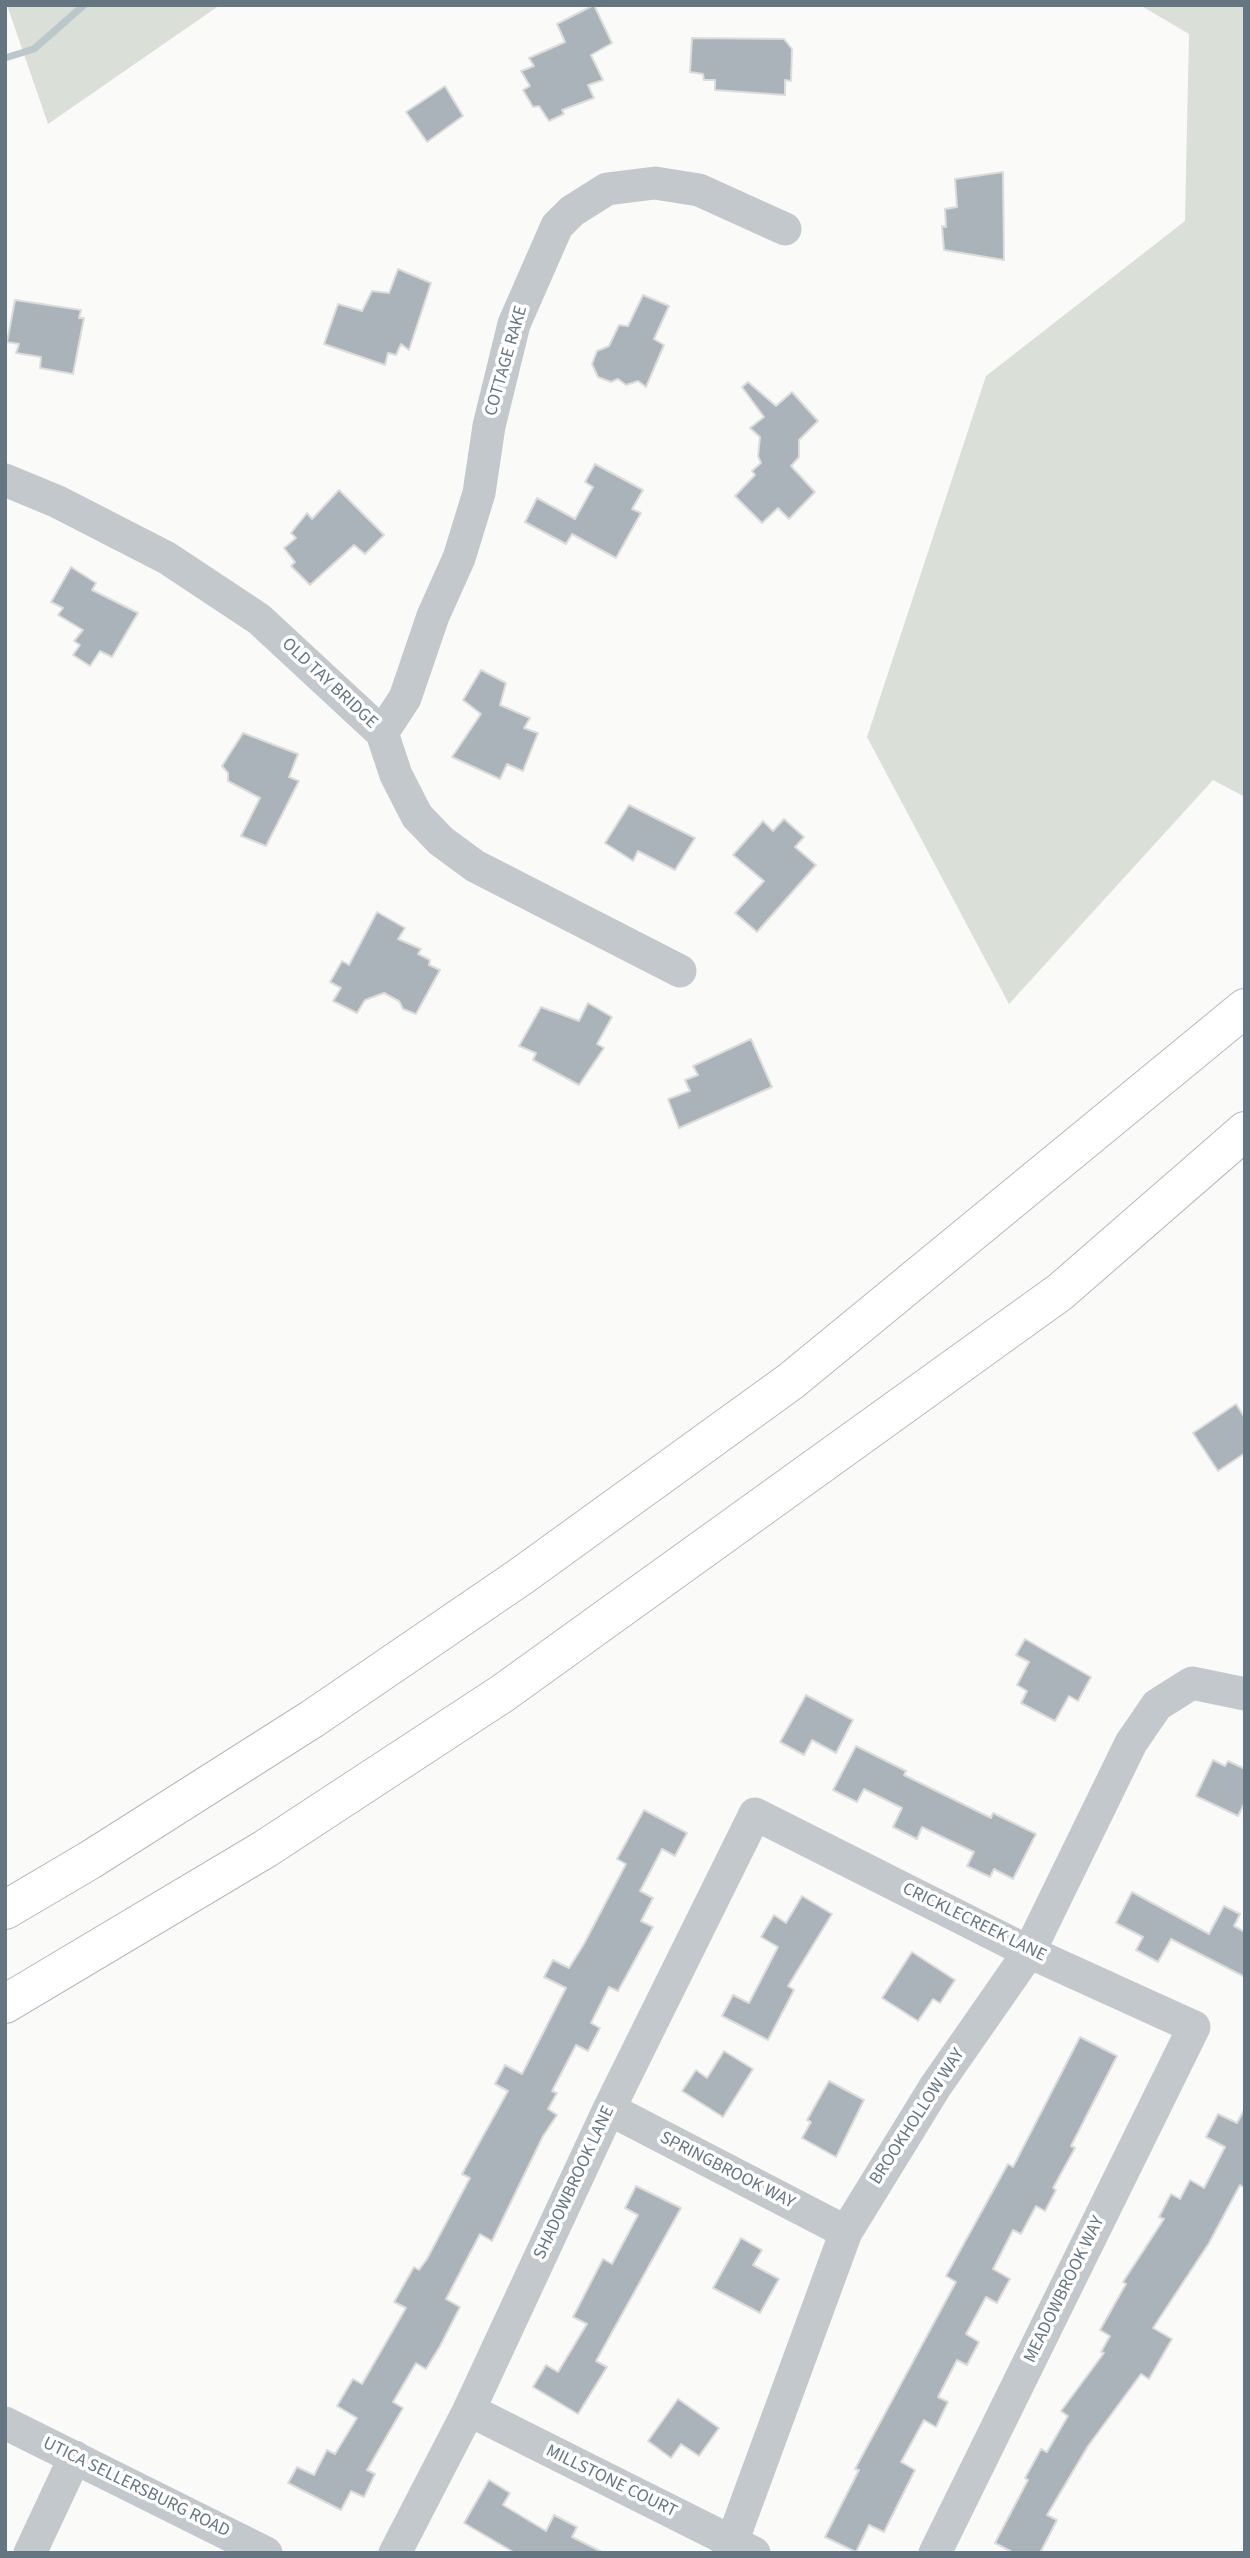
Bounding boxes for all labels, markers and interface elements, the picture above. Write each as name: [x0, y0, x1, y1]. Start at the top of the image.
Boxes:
street label: COTTAGE RAKE: [481, 303, 533, 419]
street label: OLD TAY BRIDGE: [277, 634, 381, 734]
street label: CRICKLECREEK LANE: [899, 1879, 1049, 1967]
street label: BROOKHOLLOW WAY: [866, 2045, 970, 2189]
street label: SHADOWBROOK LANE: [530, 2103, 620, 2263]
street label: SPRINGBROOK WAY: [656, 2128, 798, 2214]
street label: MEADOWBROOK WAY: [1020, 2213, 1110, 2367]
street label: UTICA SELLERSBURG ROAD: [39, 2433, 233, 2543]
street label: MILLSTONE COURT: [542, 2441, 680, 2523]

